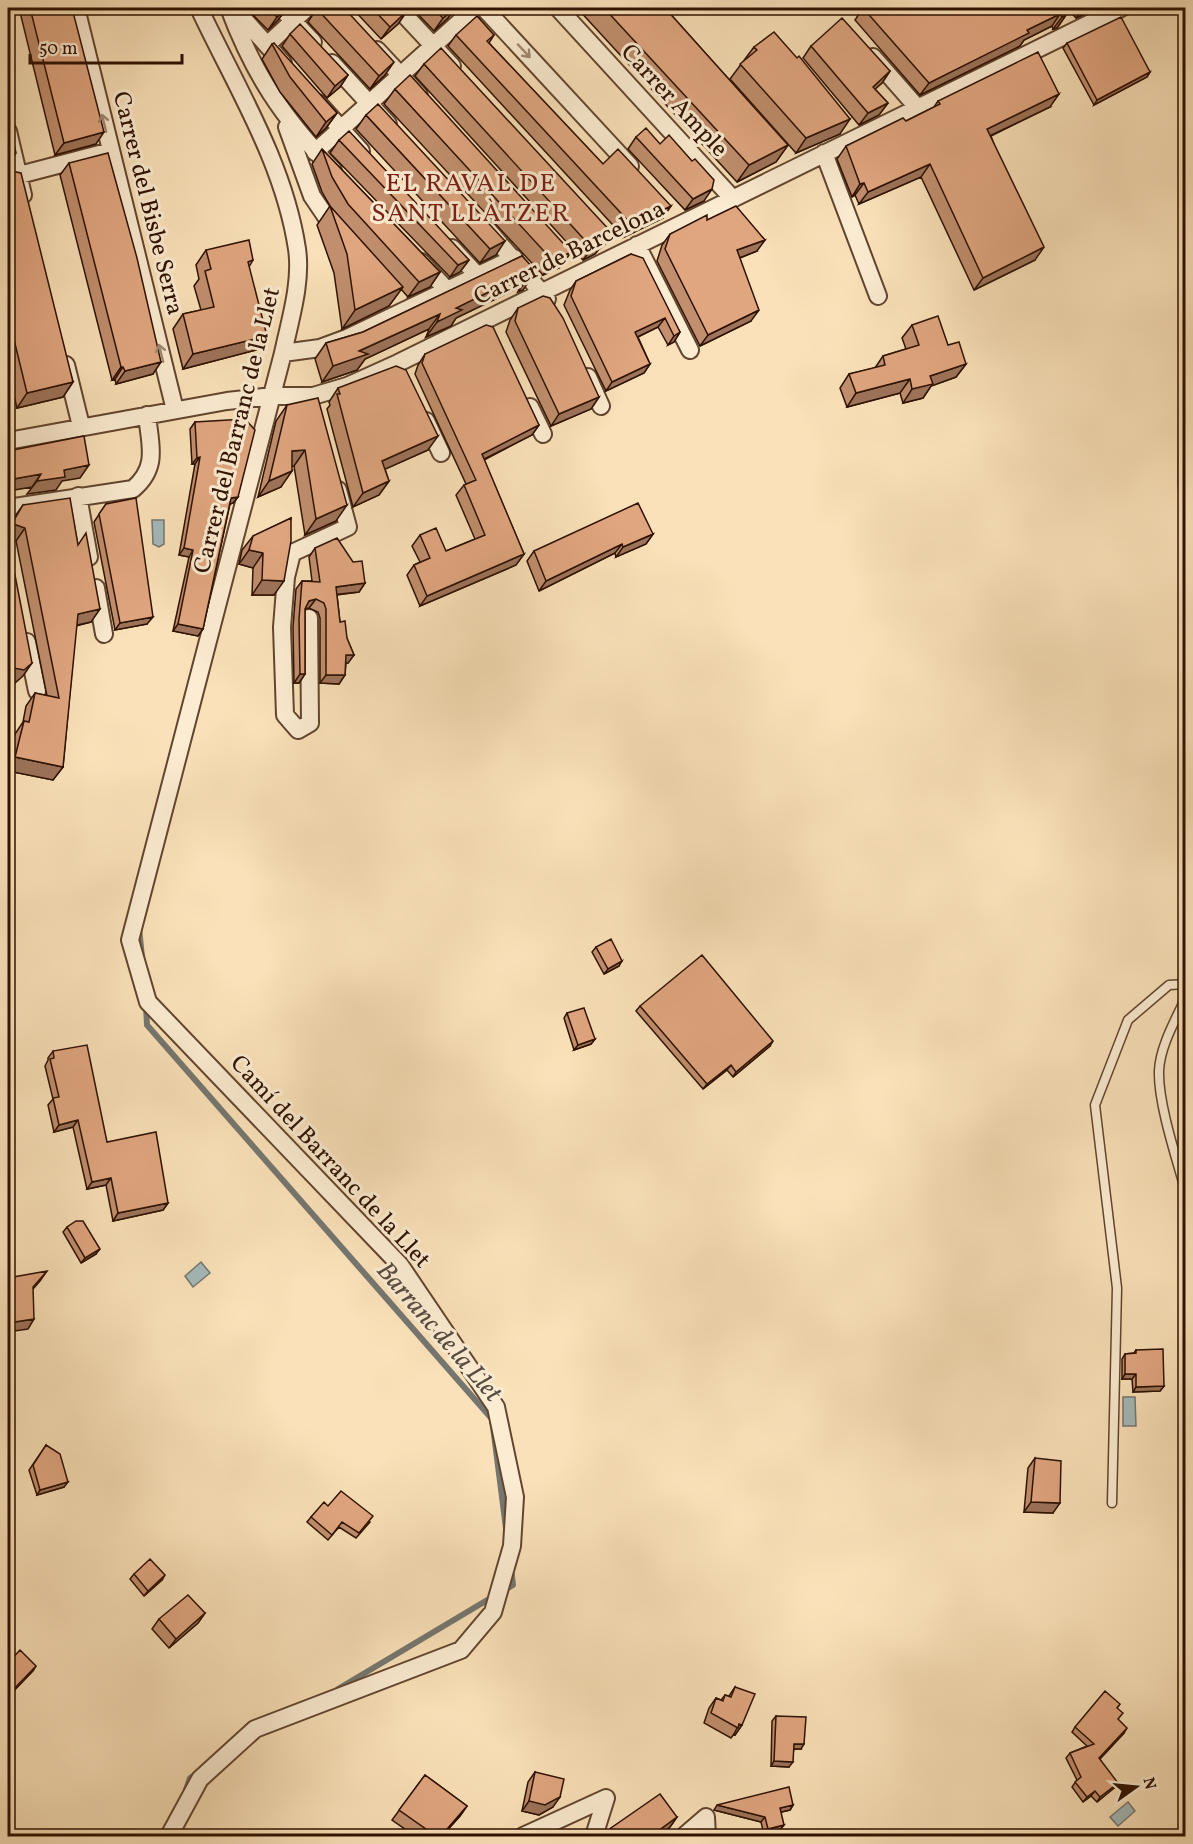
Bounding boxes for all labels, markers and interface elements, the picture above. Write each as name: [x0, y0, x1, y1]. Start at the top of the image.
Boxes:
scale bar: [30, 27, 182, 65]
text: 50 m: [39, 37, 78, 62]
street label: Carrer Ample: [612, 37, 735, 166]
one-way arrow: [517, 43, 531, 58]
street label: Carrer del Bisbe Serra: [103, 88, 191, 319]
one-way arrow: [98, 114, 110, 133]
district label: EL RAVAL DE SANT LLÀTZER: [371, 166, 571, 232]
street label: Carrer de Barcelona: [469, 193, 671, 315]
street label: Carrer del Barranc de la Llet: [186, 284, 290, 577]
one-way arrow: [155, 344, 167, 363]
street label: Camí del Barranc de la Llet: [221, 1048, 438, 1277]
water label: Barranc de la Llet: [367, 1254, 510, 1411]
north arrow: [1106, 1757, 1166, 1817]
text: N: [1136, 1775, 1161, 1792]

